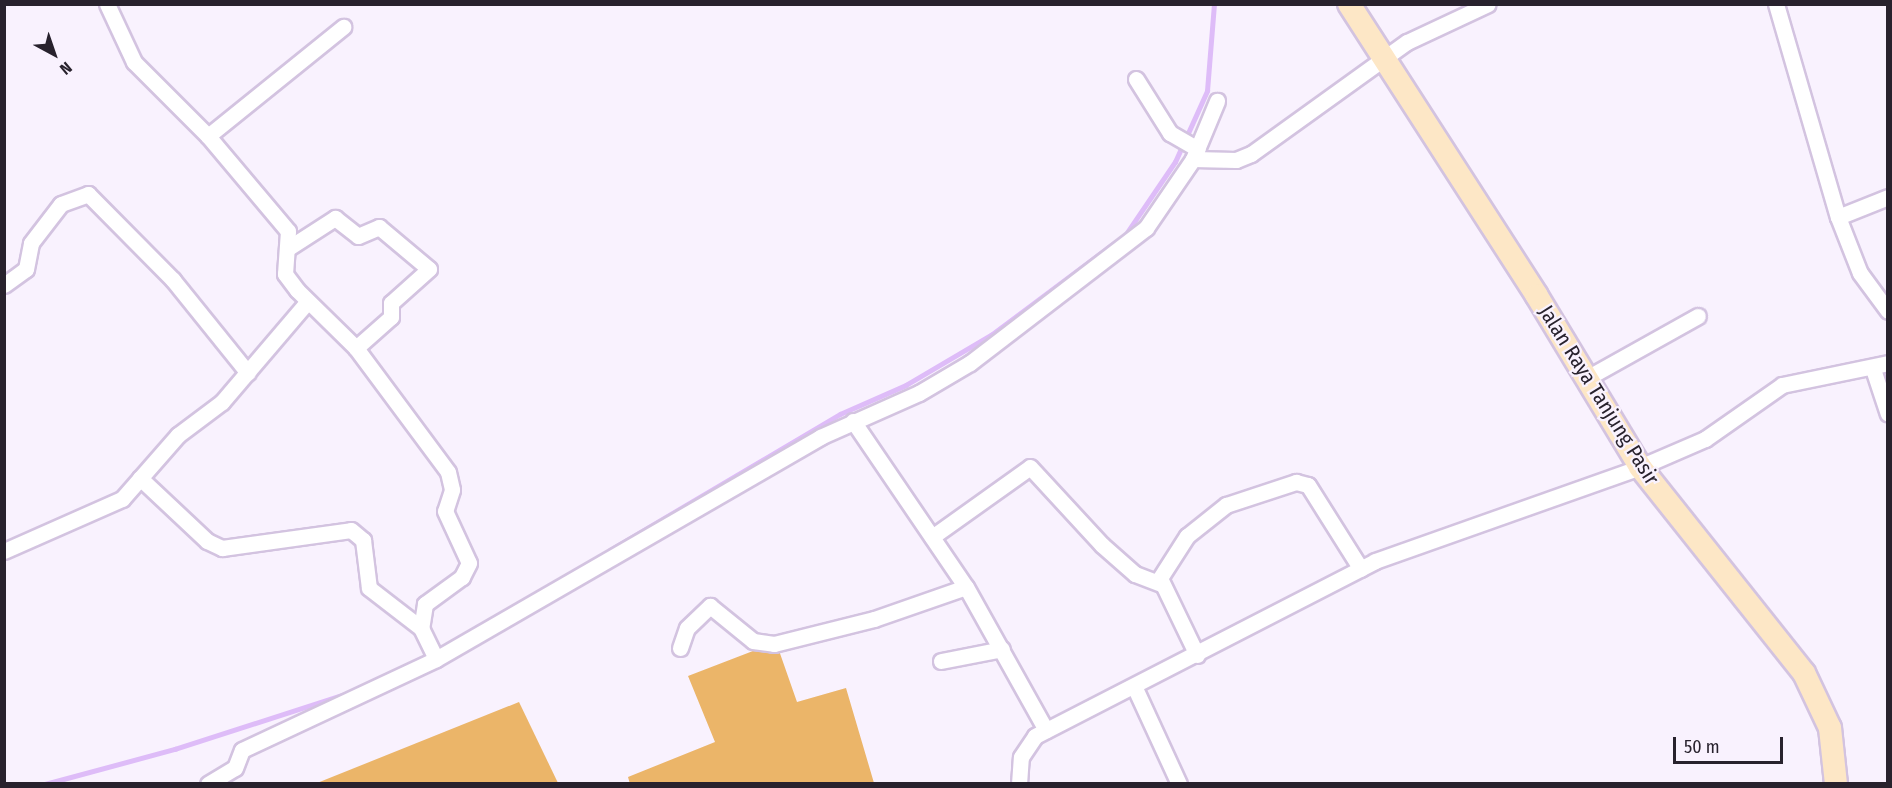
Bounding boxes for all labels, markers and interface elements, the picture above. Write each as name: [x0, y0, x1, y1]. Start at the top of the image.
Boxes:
north arrow: [24, 24, 84, 84]
text: N: [56, 58, 76, 79]
street label: Jalan Raya Tanjung Pasir: [1534, 301, 1664, 489]
scale bar: [1676, 725, 1786, 763]
text: 50 m: [1684, 736, 1720, 758]

